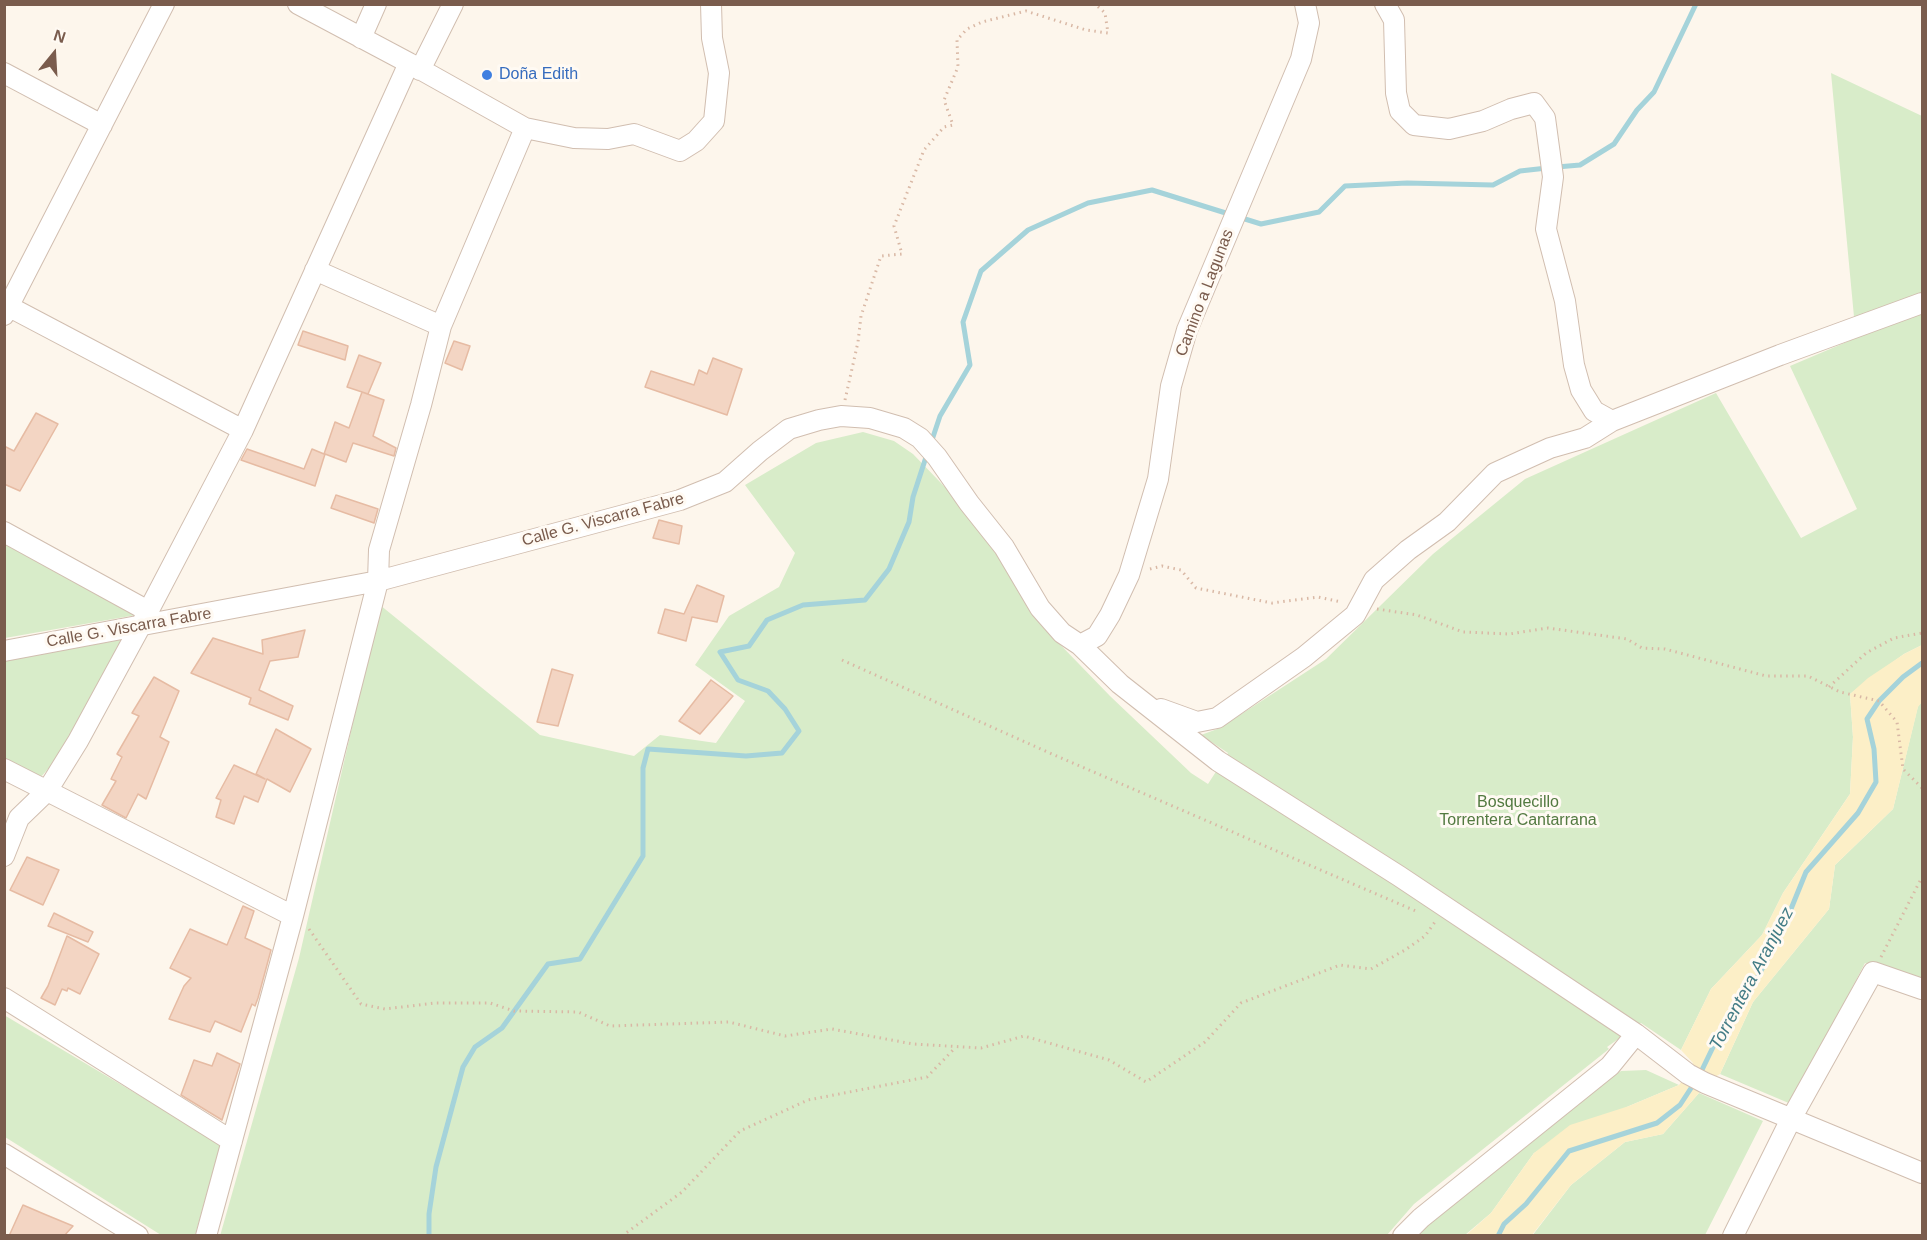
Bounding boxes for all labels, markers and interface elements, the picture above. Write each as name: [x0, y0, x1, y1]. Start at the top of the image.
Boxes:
north arrow: [24, 24, 84, 84]
text: N: [52, 27, 68, 46]
place label: Doña Edith: [499, 65, 578, 85]
marker: Doña Edith: [480, 68, 494, 82]
street label: Camino a Lagunas: [1172, 227, 1238, 359]
street label: Calle G. Viscarra Fabre: [520, 489, 686, 551]
street label: Calle G. Viscarra Fabre: [45, 604, 213, 652]
park label: Bosquecillo Torrentera Cantarrana: [1439, 793, 1597, 831]
water label: Torrentera Aranjuez: [1705, 904, 1799, 1054]

